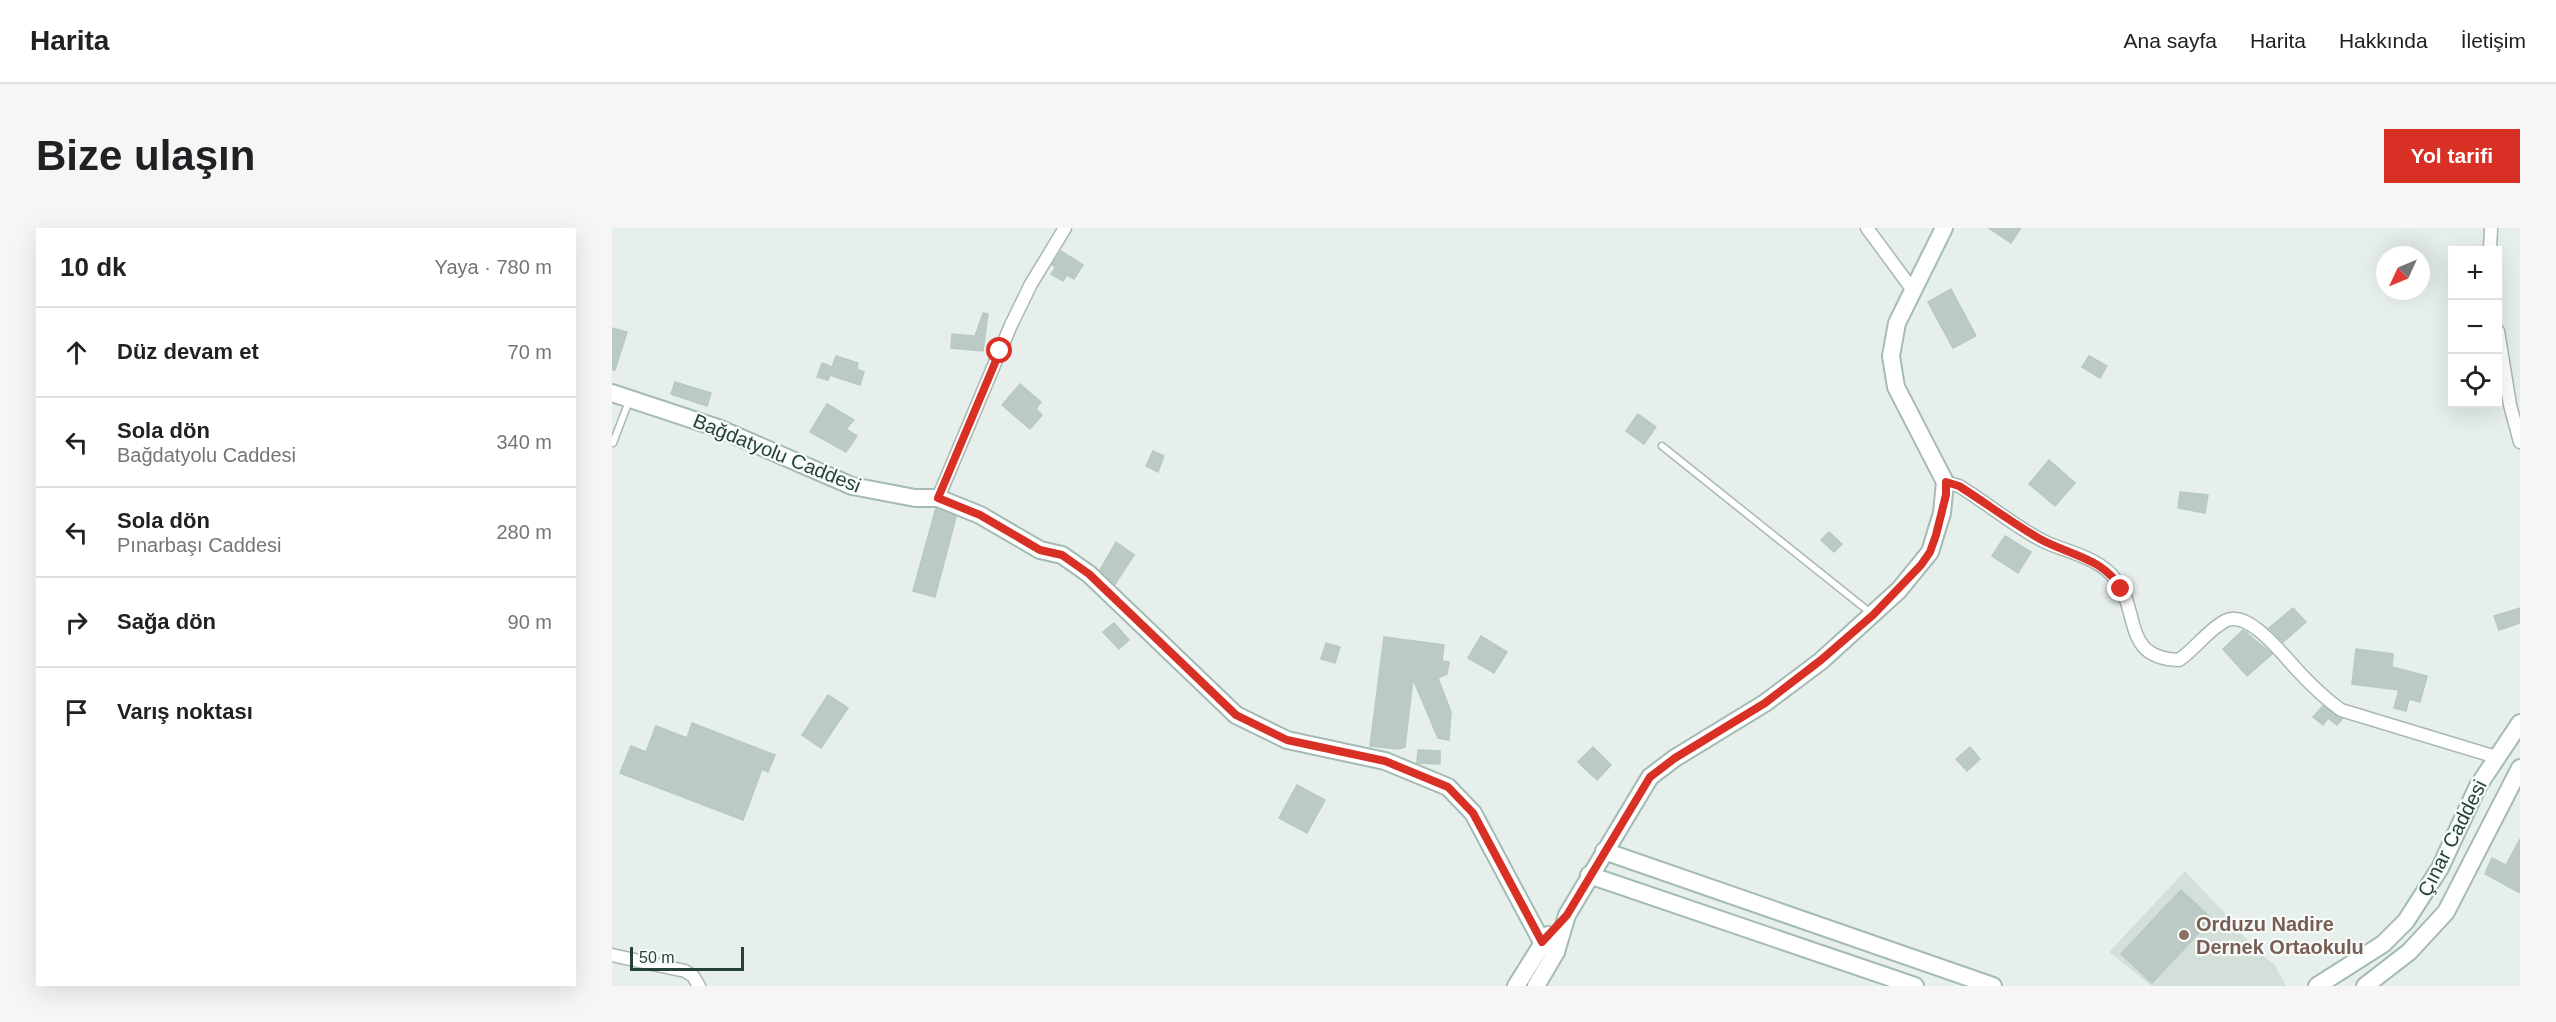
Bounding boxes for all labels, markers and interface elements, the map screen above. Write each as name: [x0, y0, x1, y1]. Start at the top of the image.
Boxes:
text: Harita: [30, 25, 109, 56]
text: Ana sayfa: [2124, 29, 2217, 52]
text: Harita: [2250, 29, 2306, 52]
text: Hakkında: [2339, 29, 2428, 52]
text: İletişim: [2461, 29, 2526, 52]
button: Yol tarifi: [2384, 129, 2520, 183]
text: Bize ulaşın: [36, 132, 255, 179]
north arrow: [2376, 246, 2430, 300]
map controls: [2448, 246, 2502, 408]
button: +: [2448, 246, 2502, 300]
text: 10 dk: [60, 252, 127, 282]
text: Yaya · 780 m: [435, 256, 552, 278]
button: −: [2448, 300, 2502, 354]
icon: ahead: [60, 336, 93, 369]
route start: [986, 337, 1012, 363]
text: Düz devam et: [117, 339, 259, 364]
text: 70 m: [508, 341, 552, 363]
button: locate: [2448, 354, 2502, 408]
street label: Bağdatyolu Caddesi: [690, 409, 864, 497]
text: Sola dön: [117, 418, 210, 443]
icon: left: [60, 426, 93, 459]
text: 340 m: [496, 431, 552, 453]
text: Bağdatyolu Caddesi: [117, 444, 296, 466]
text: Sola dön: [117, 508, 210, 533]
icon: left: [60, 516, 93, 549]
text: 280 m: [496, 521, 552, 543]
text: Pınarbaşı Caddesi: [117, 534, 282, 556]
route end: [2107, 575, 2133, 601]
icon: right: [60, 606, 93, 639]
text: Sağa dön: [117, 609, 216, 634]
text: 90 m: [508, 611, 552, 633]
icon: arrive: [60, 696, 93, 729]
text: Varış noktası: [117, 699, 253, 724]
street label: Çınar Caddesi: [2413, 776, 2491, 900]
place label: Orduzu Nadire Dernek Ortaokulu: [2196, 913, 2364, 958]
marker: Orduzu Nadire Dernek Ortaokulu: [2177, 928, 2191, 942]
scale bar: [630, 944, 744, 972]
text: 50 m: [639, 949, 675, 966]

